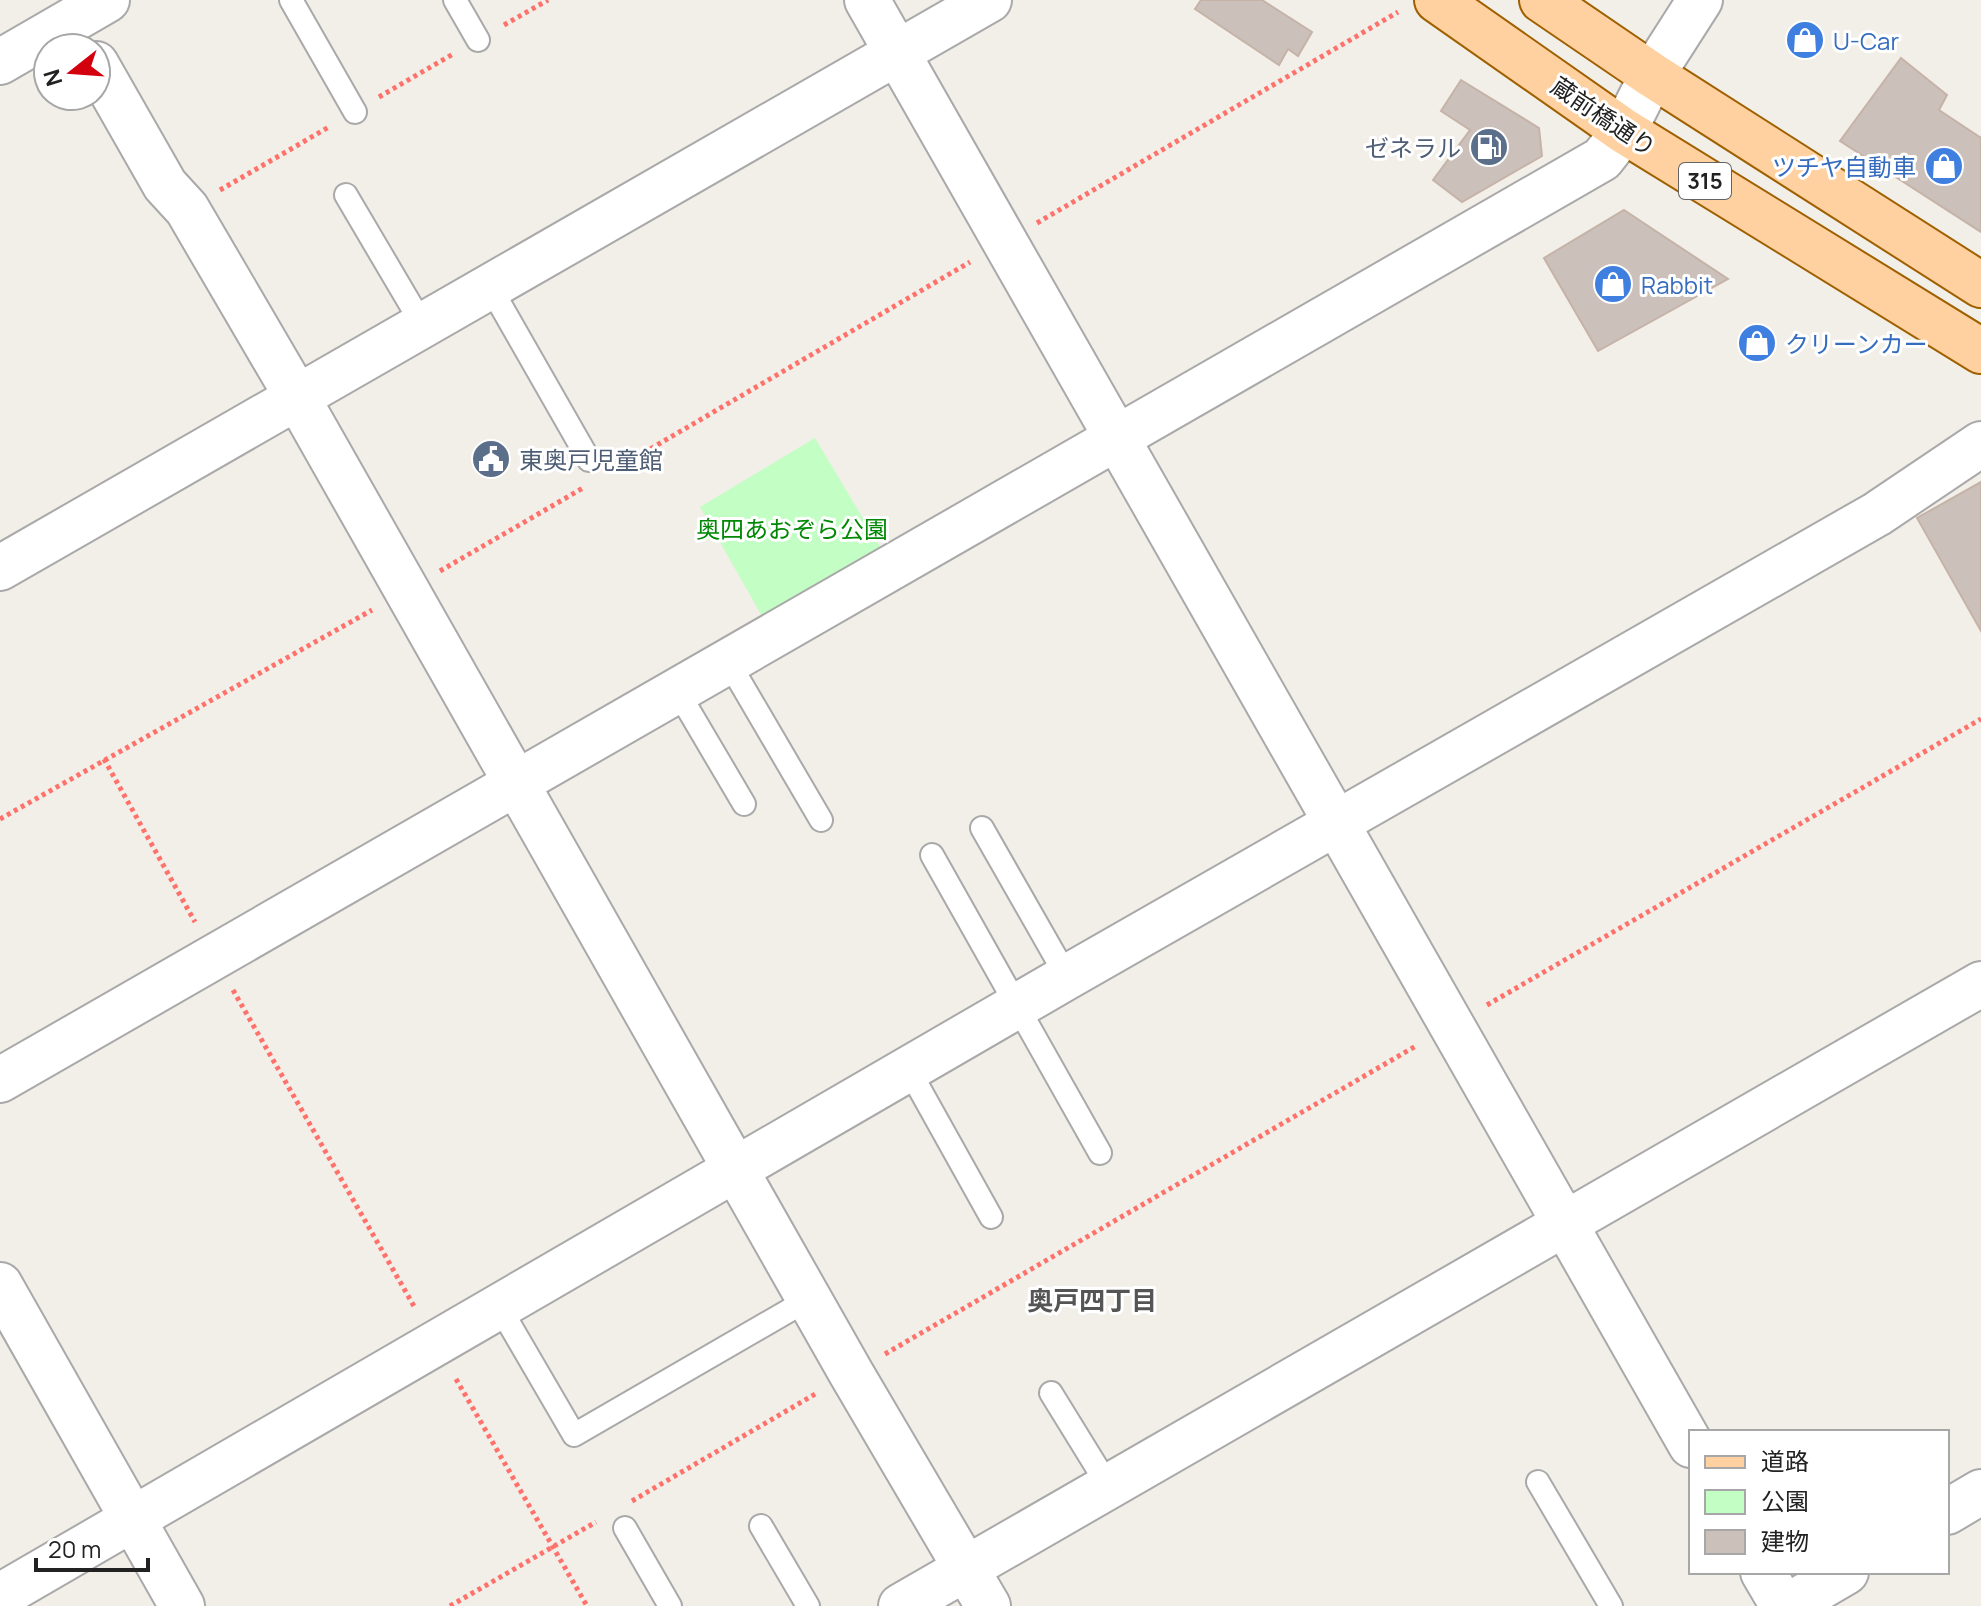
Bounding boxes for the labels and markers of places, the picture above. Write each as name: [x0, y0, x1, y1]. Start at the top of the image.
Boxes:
shop icon: U-Car: [1784, 19, 1826, 61]
place label: U-Car: [1833, 24, 1899, 57]
fuel station icon: ゼネラル: [1468, 126, 1510, 168]
place label: ゼネラル: [1365, 131, 1461, 164]
shop icon: ツチヤ自動車: [1923, 145, 1965, 187]
place label: ツチヤ自動車: [1772, 150, 1916, 183]
shop icon: Rabbit: [1592, 263, 1634, 305]
place label: Rabbit: [1641, 268, 1713, 301]
shop icon: クリーンカー: [1736, 322, 1778, 364]
place label: クリーンカー: [1785, 327, 1928, 360]
public building icon: 東奥戸児童館: [470, 438, 512, 480]
place label: 東奥戸児童館: [519, 443, 663, 476]

